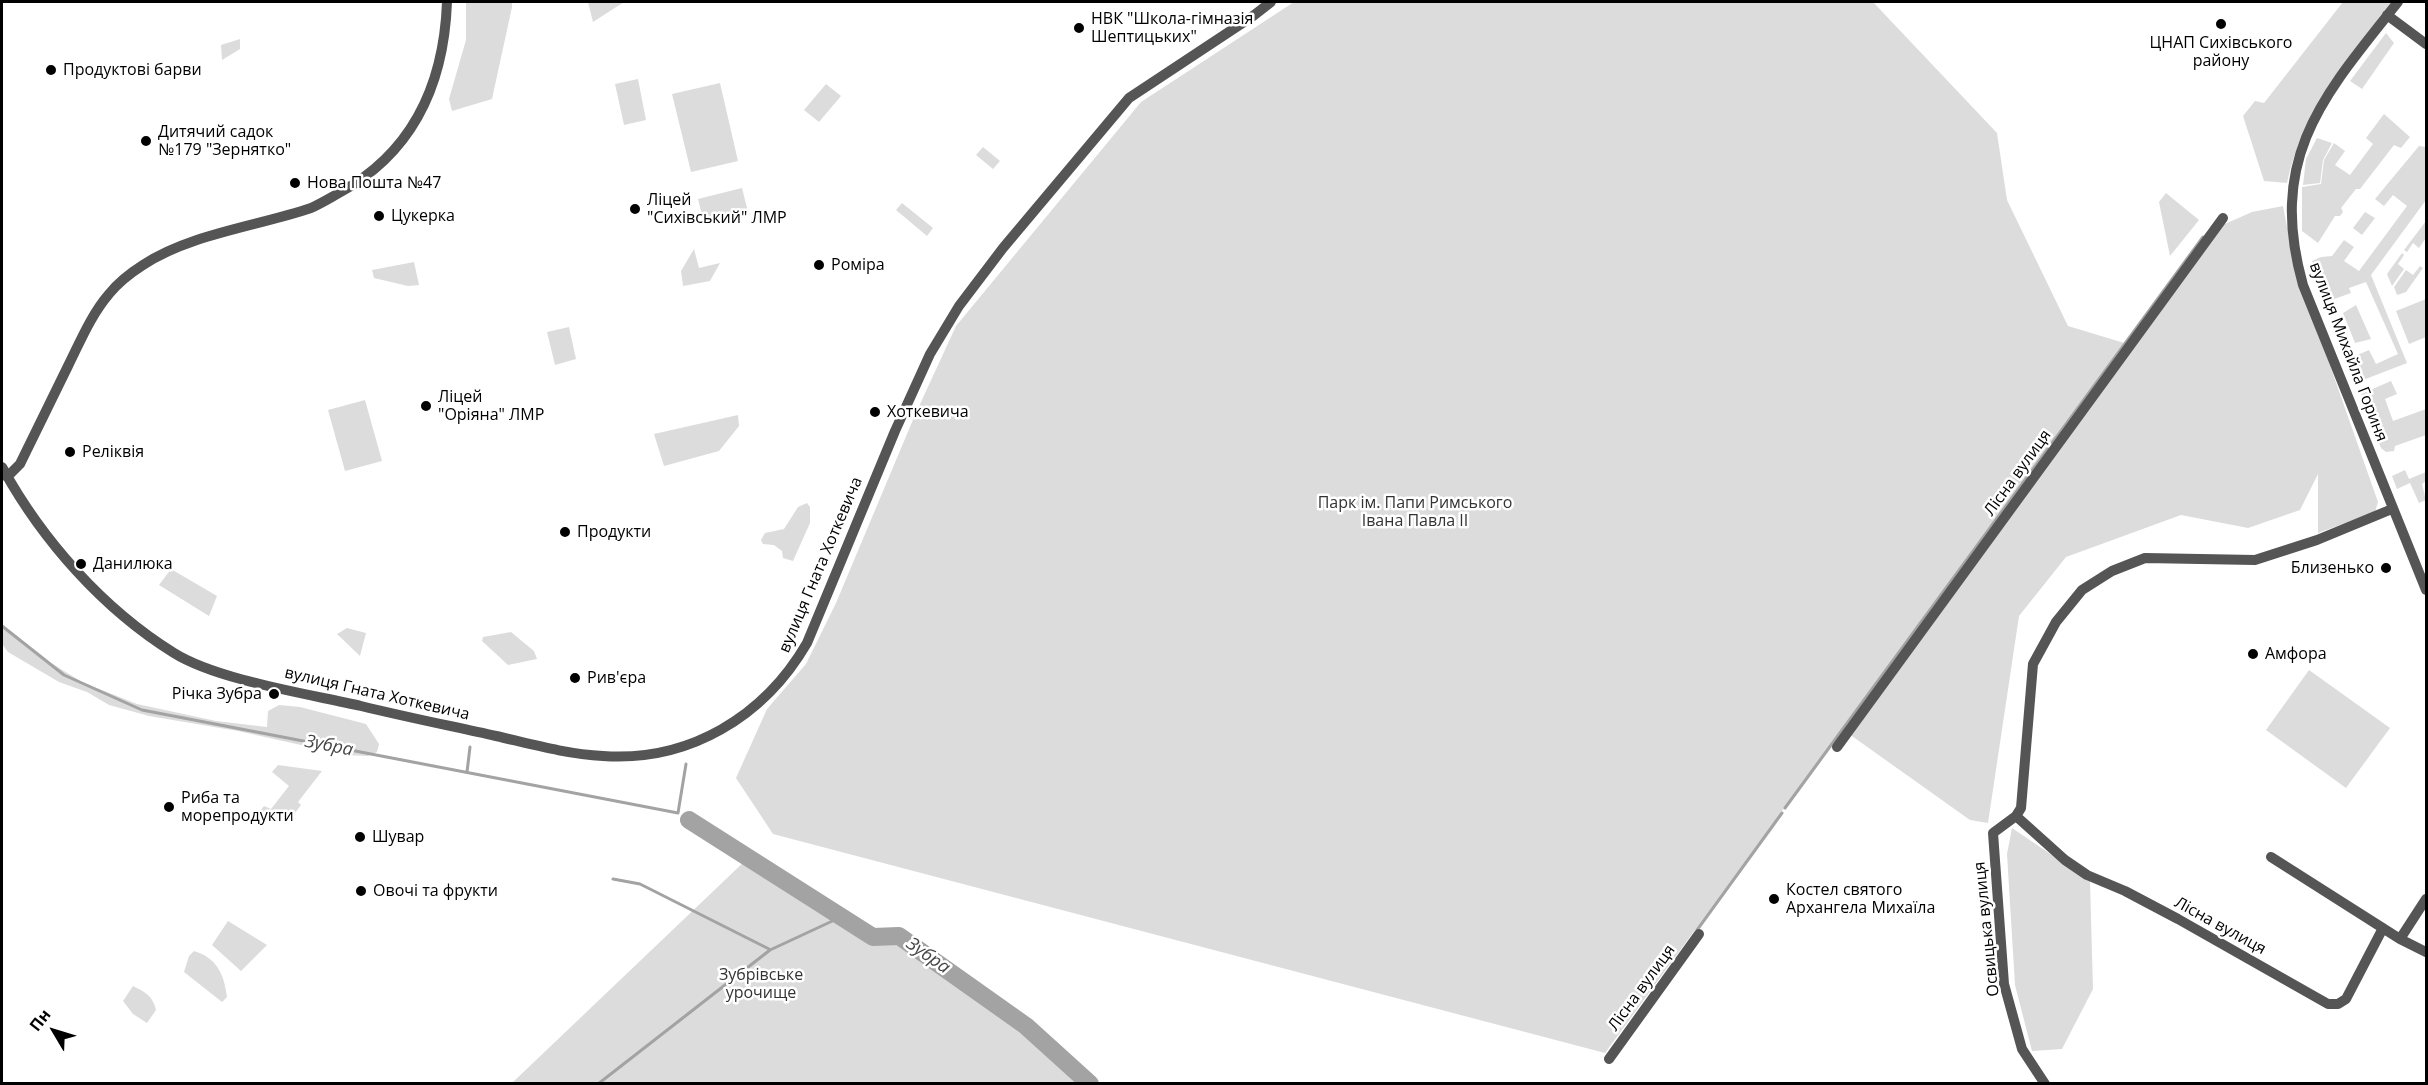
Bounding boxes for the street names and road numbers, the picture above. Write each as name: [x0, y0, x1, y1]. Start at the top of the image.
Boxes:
street label: вулиця Михайла Гориня: [2305, 260, 2391, 444]
street label: Лісна вулиця: [1980, 426, 2056, 520]
street label: вулиця Гната Хоткевича: [775, 474, 867, 656]
street label: вулиця Гната Хоткевича: [283, 663, 471, 725]
street label: Освицька вулиця: [1970, 861, 2004, 997]
street label: Лісна вулиця: [2171, 893, 2269, 959]
street label: Лісна вулиця: [1604, 941, 1680, 1035]

